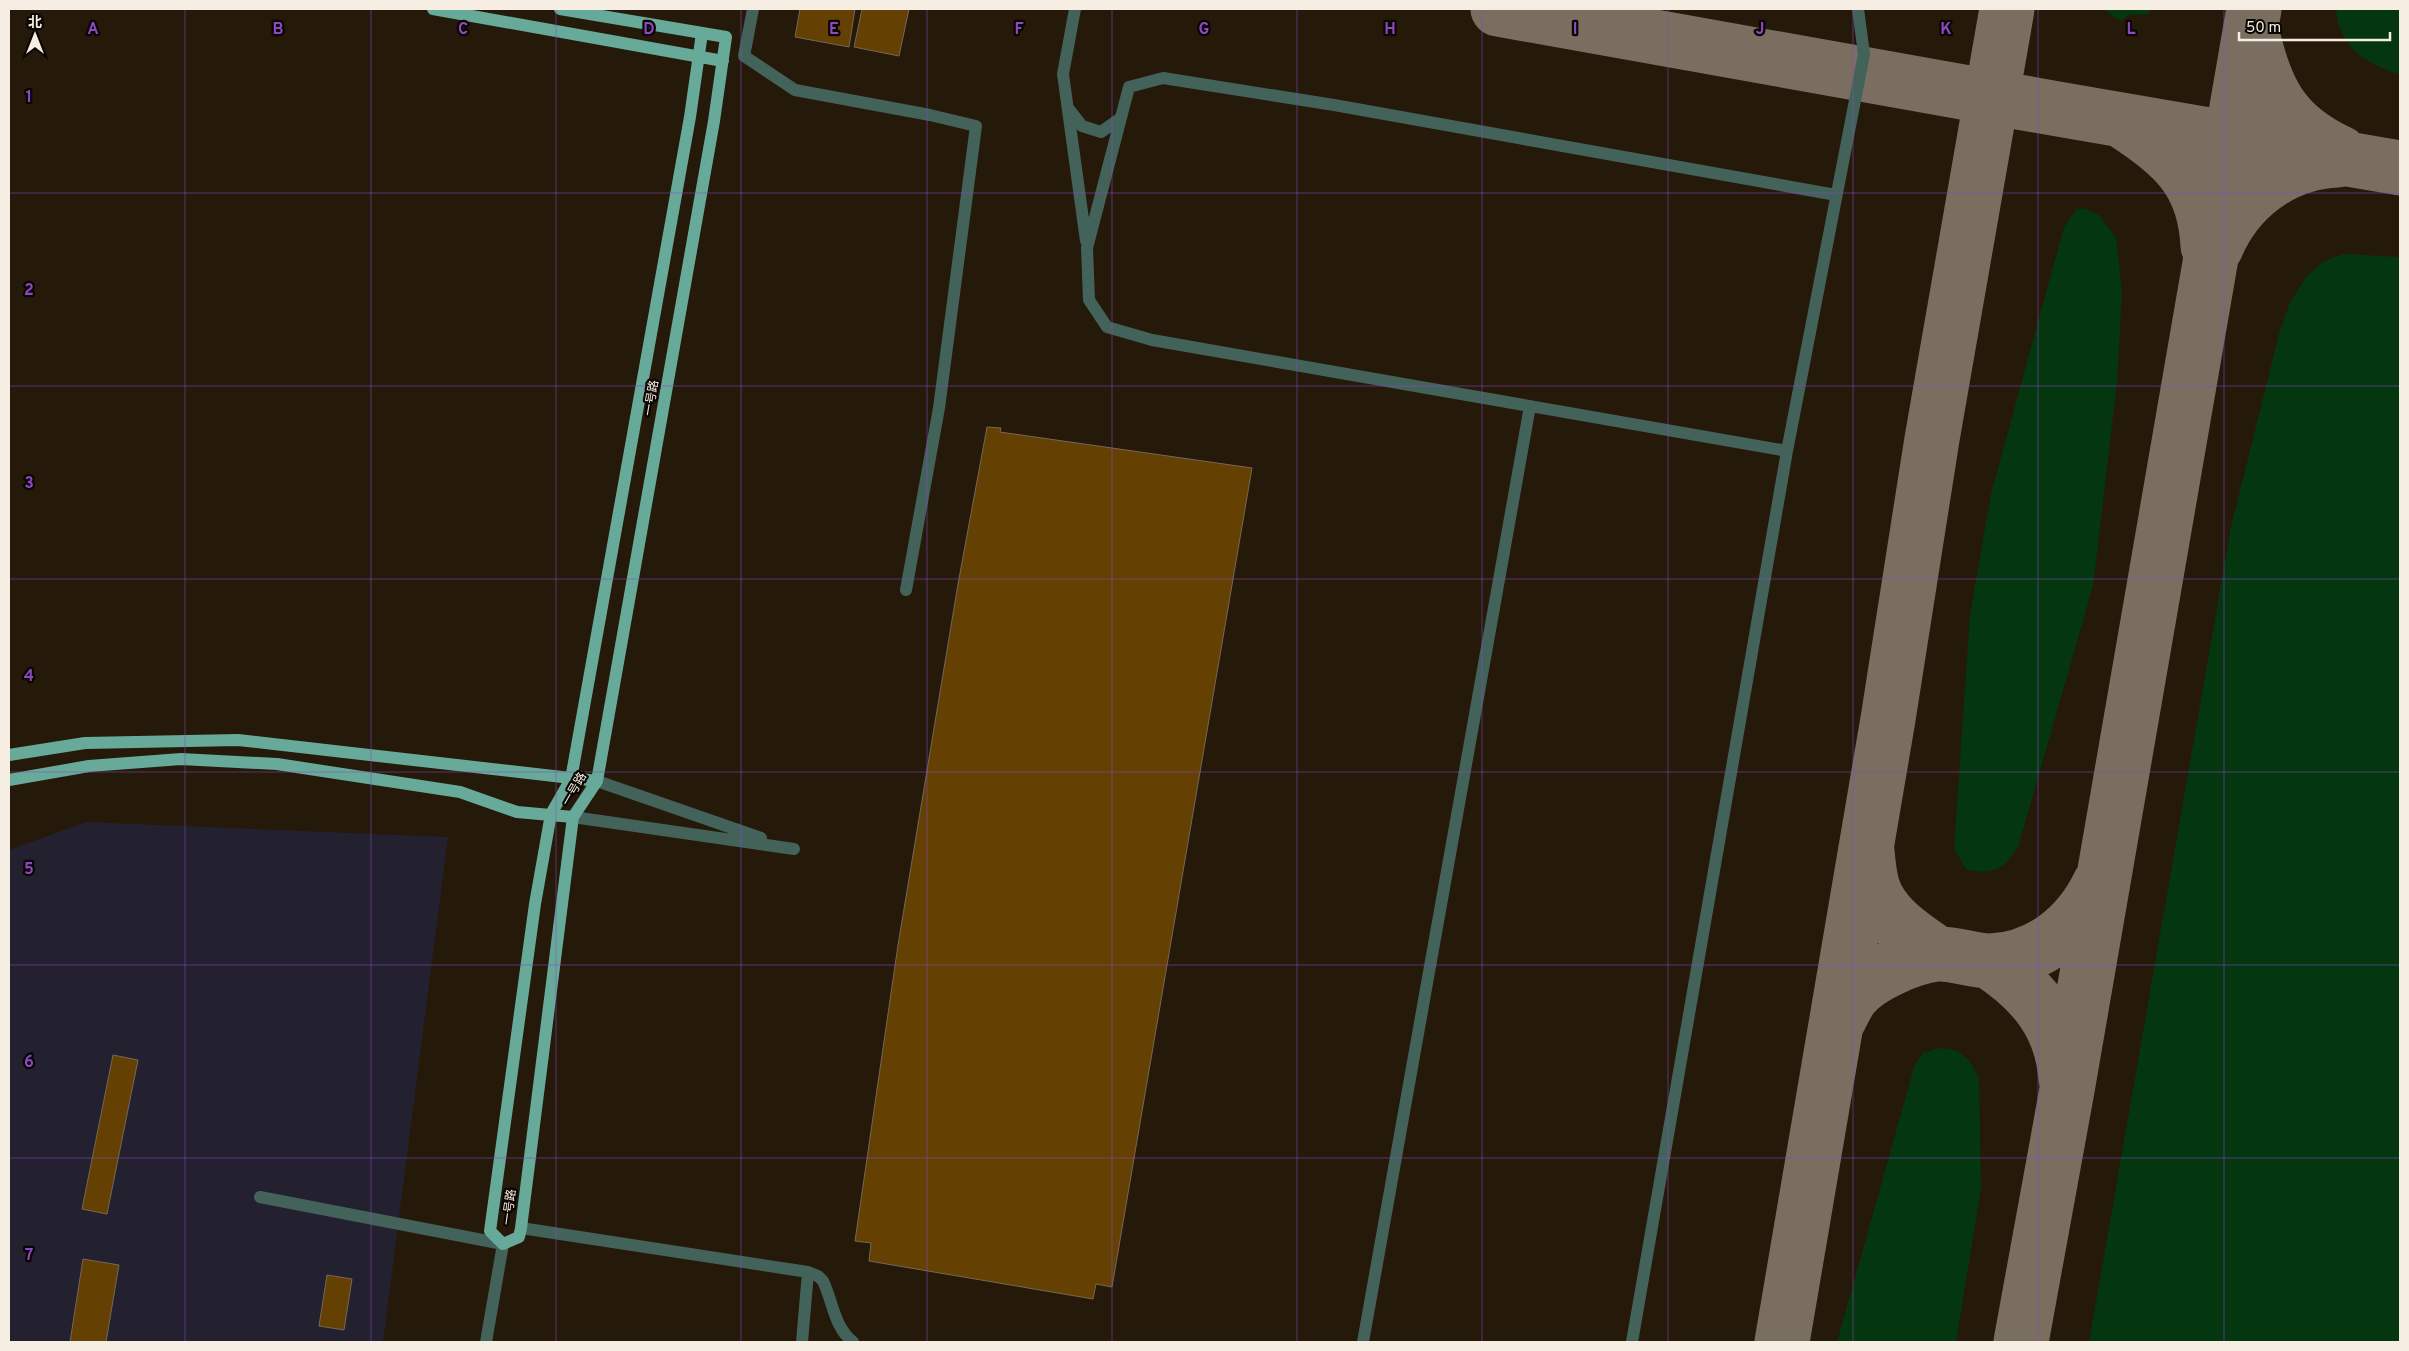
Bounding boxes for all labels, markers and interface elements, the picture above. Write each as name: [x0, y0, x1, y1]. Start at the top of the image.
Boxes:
north arrow: [10, 10, 60, 60]
scale bar: [2239, 10, 2390, 42]
text: 北: [28, 15, 42, 32]
text: 50 m: [2246, 19, 2281, 38]
text: A: [87, 20, 99, 40]
text: B: [272, 20, 284, 40]
text: C: [458, 20, 468, 40]
text: D: [643, 20, 655, 40]
text: E: [829, 20, 839, 40]
text: F: [1014, 20, 1024, 40]
text: G: [1199, 20, 1209, 40]
text: H: [1384, 20, 1396, 40]
text: I: [1573, 20, 1577, 40]
text: J: [1756, 20, 1764, 40]
text: K: [1940, 20, 1952, 40]
text: L: [2126, 20, 2136, 40]
text: 1: [26, 88, 32, 108]
text: 2: [24, 281, 34, 301]
street label: 一号路: [641, 379, 663, 417]
text: 3: [24, 474, 34, 494]
text: 4: [24, 667, 34, 687]
street label: 一号路: [559, 770, 591, 809]
text: 5: [24, 860, 34, 880]
text: 6: [24, 1053, 34, 1073]
street label: 一号路: [500, 1188, 520, 1226]
text: 7: [25, 1246, 33, 1266]

